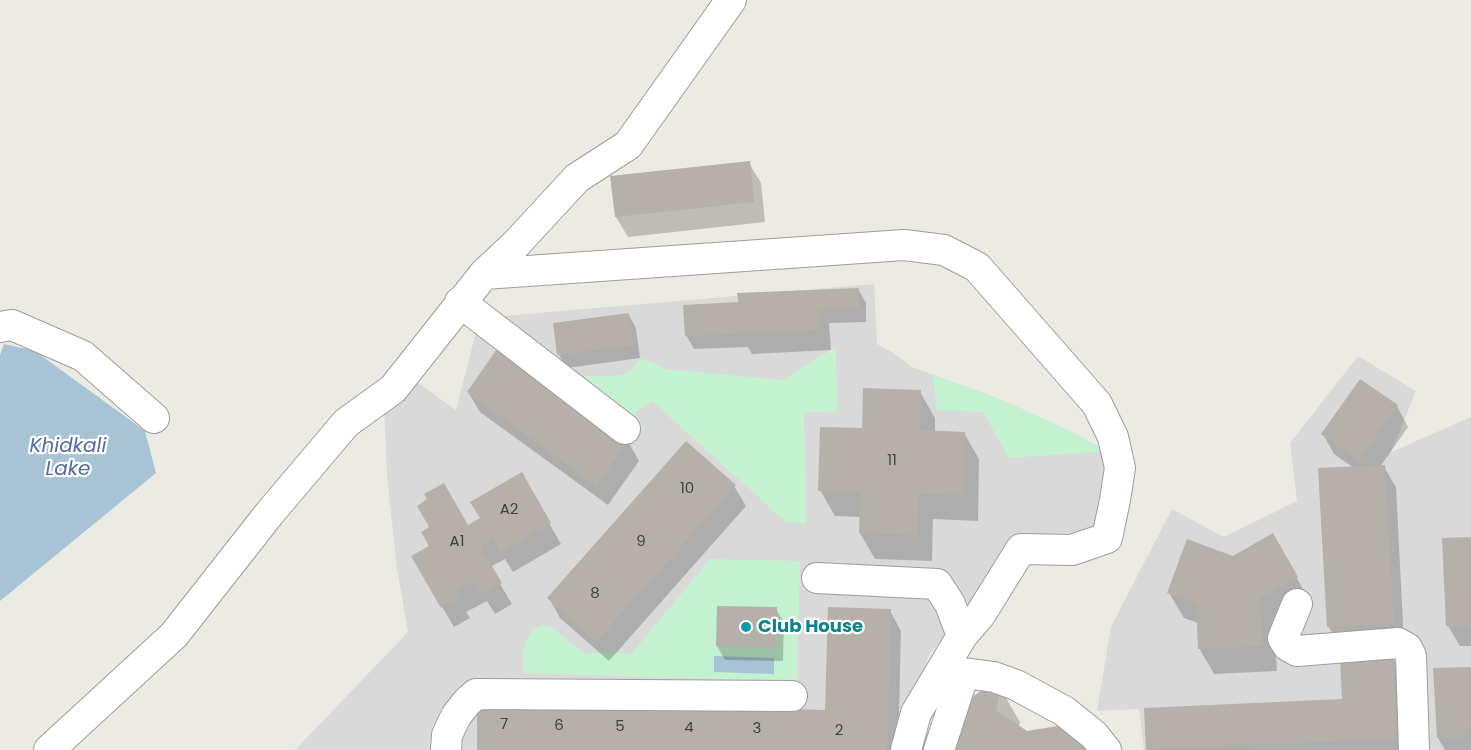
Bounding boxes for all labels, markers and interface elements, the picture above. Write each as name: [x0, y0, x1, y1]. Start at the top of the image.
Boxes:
water label: Khidkali Lake: [30, 435, 106, 482]
house number: 11: [887, 452, 897, 470]
house number: 10: [680, 480, 694, 498]
house number: A2: [500, 501, 518, 519]
house number: A1: [450, 533, 464, 551]
house number: 9: [636, 533, 646, 551]
house number: 8: [590, 585, 600, 603]
place label: Club House: [758, 616, 863, 638]
marker: Club House: [739, 620, 753, 634]
house number: 7: [500, 716, 508, 734]
house number: 6: [554, 717, 564, 735]
house number: 5: [615, 718, 625, 736]
house number: 4: [684, 719, 694, 737]
house number: 3: [753, 720, 761, 738]
house number: 2: [835, 722, 843, 740]

